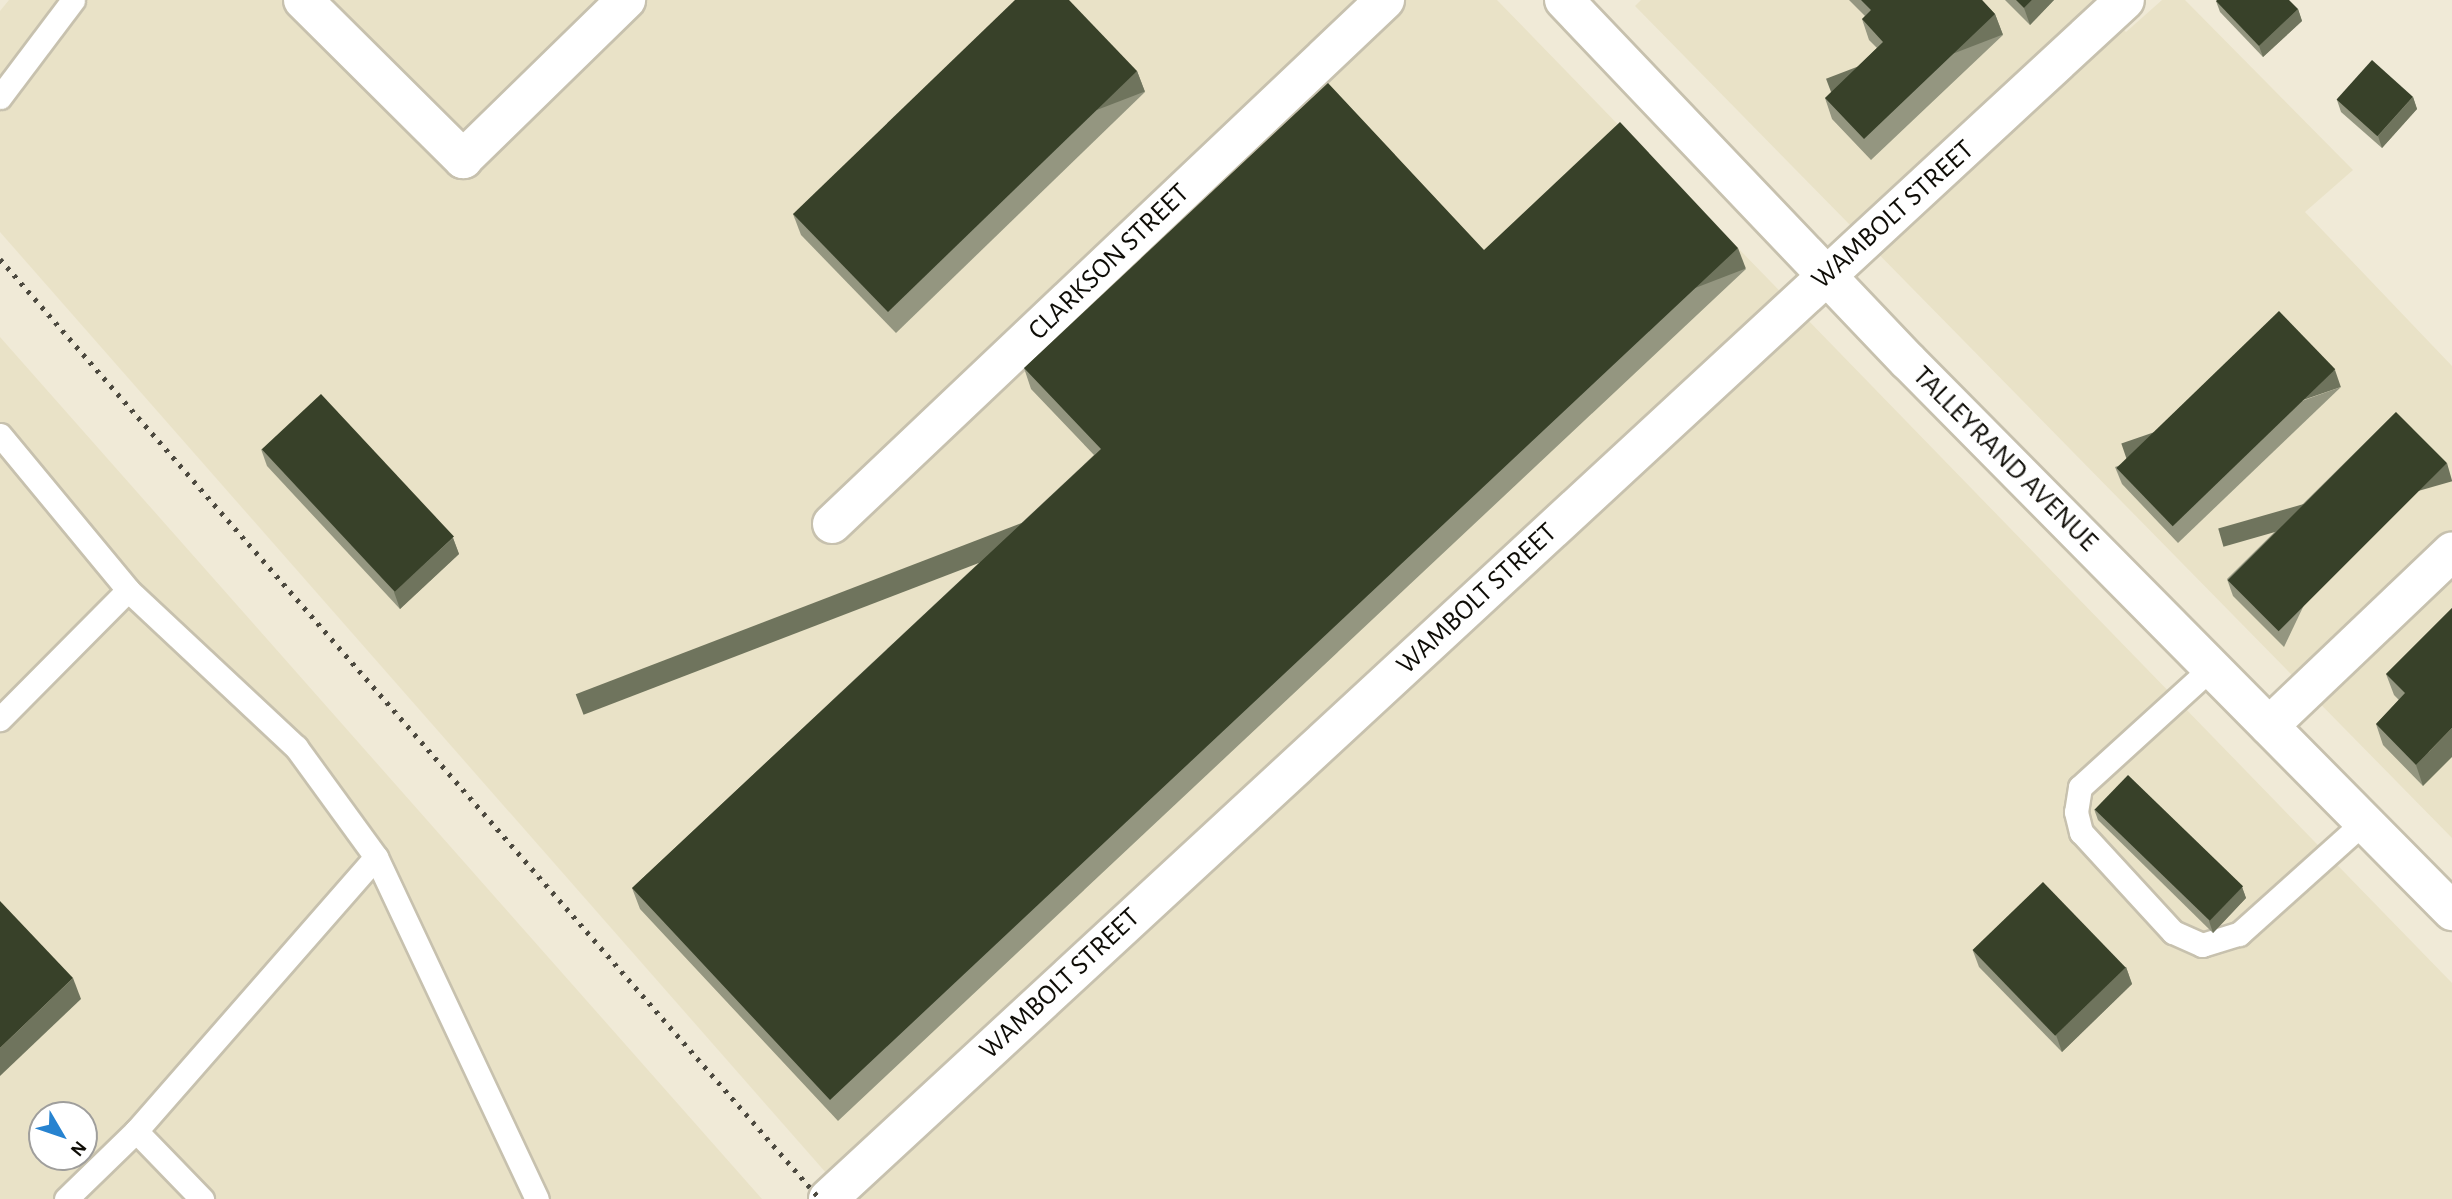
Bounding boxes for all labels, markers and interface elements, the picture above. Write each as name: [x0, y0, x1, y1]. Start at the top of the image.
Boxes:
street label: WAMBOLT STREET: [1805, 133, 1981, 297]
street label: CLARKSON STREET: [1022, 177, 1196, 347]
street label: TALLEYRAND AVENUE: [1905, 359, 2105, 559]
street label: WAMBOLT STREET: [1390, 516, 1564, 682]
street label: WAMBOLT STREET: [973, 901, 1147, 1067]
north arrow: [28, 1101, 98, 1171]
text: N: [67, 1137, 90, 1159]

